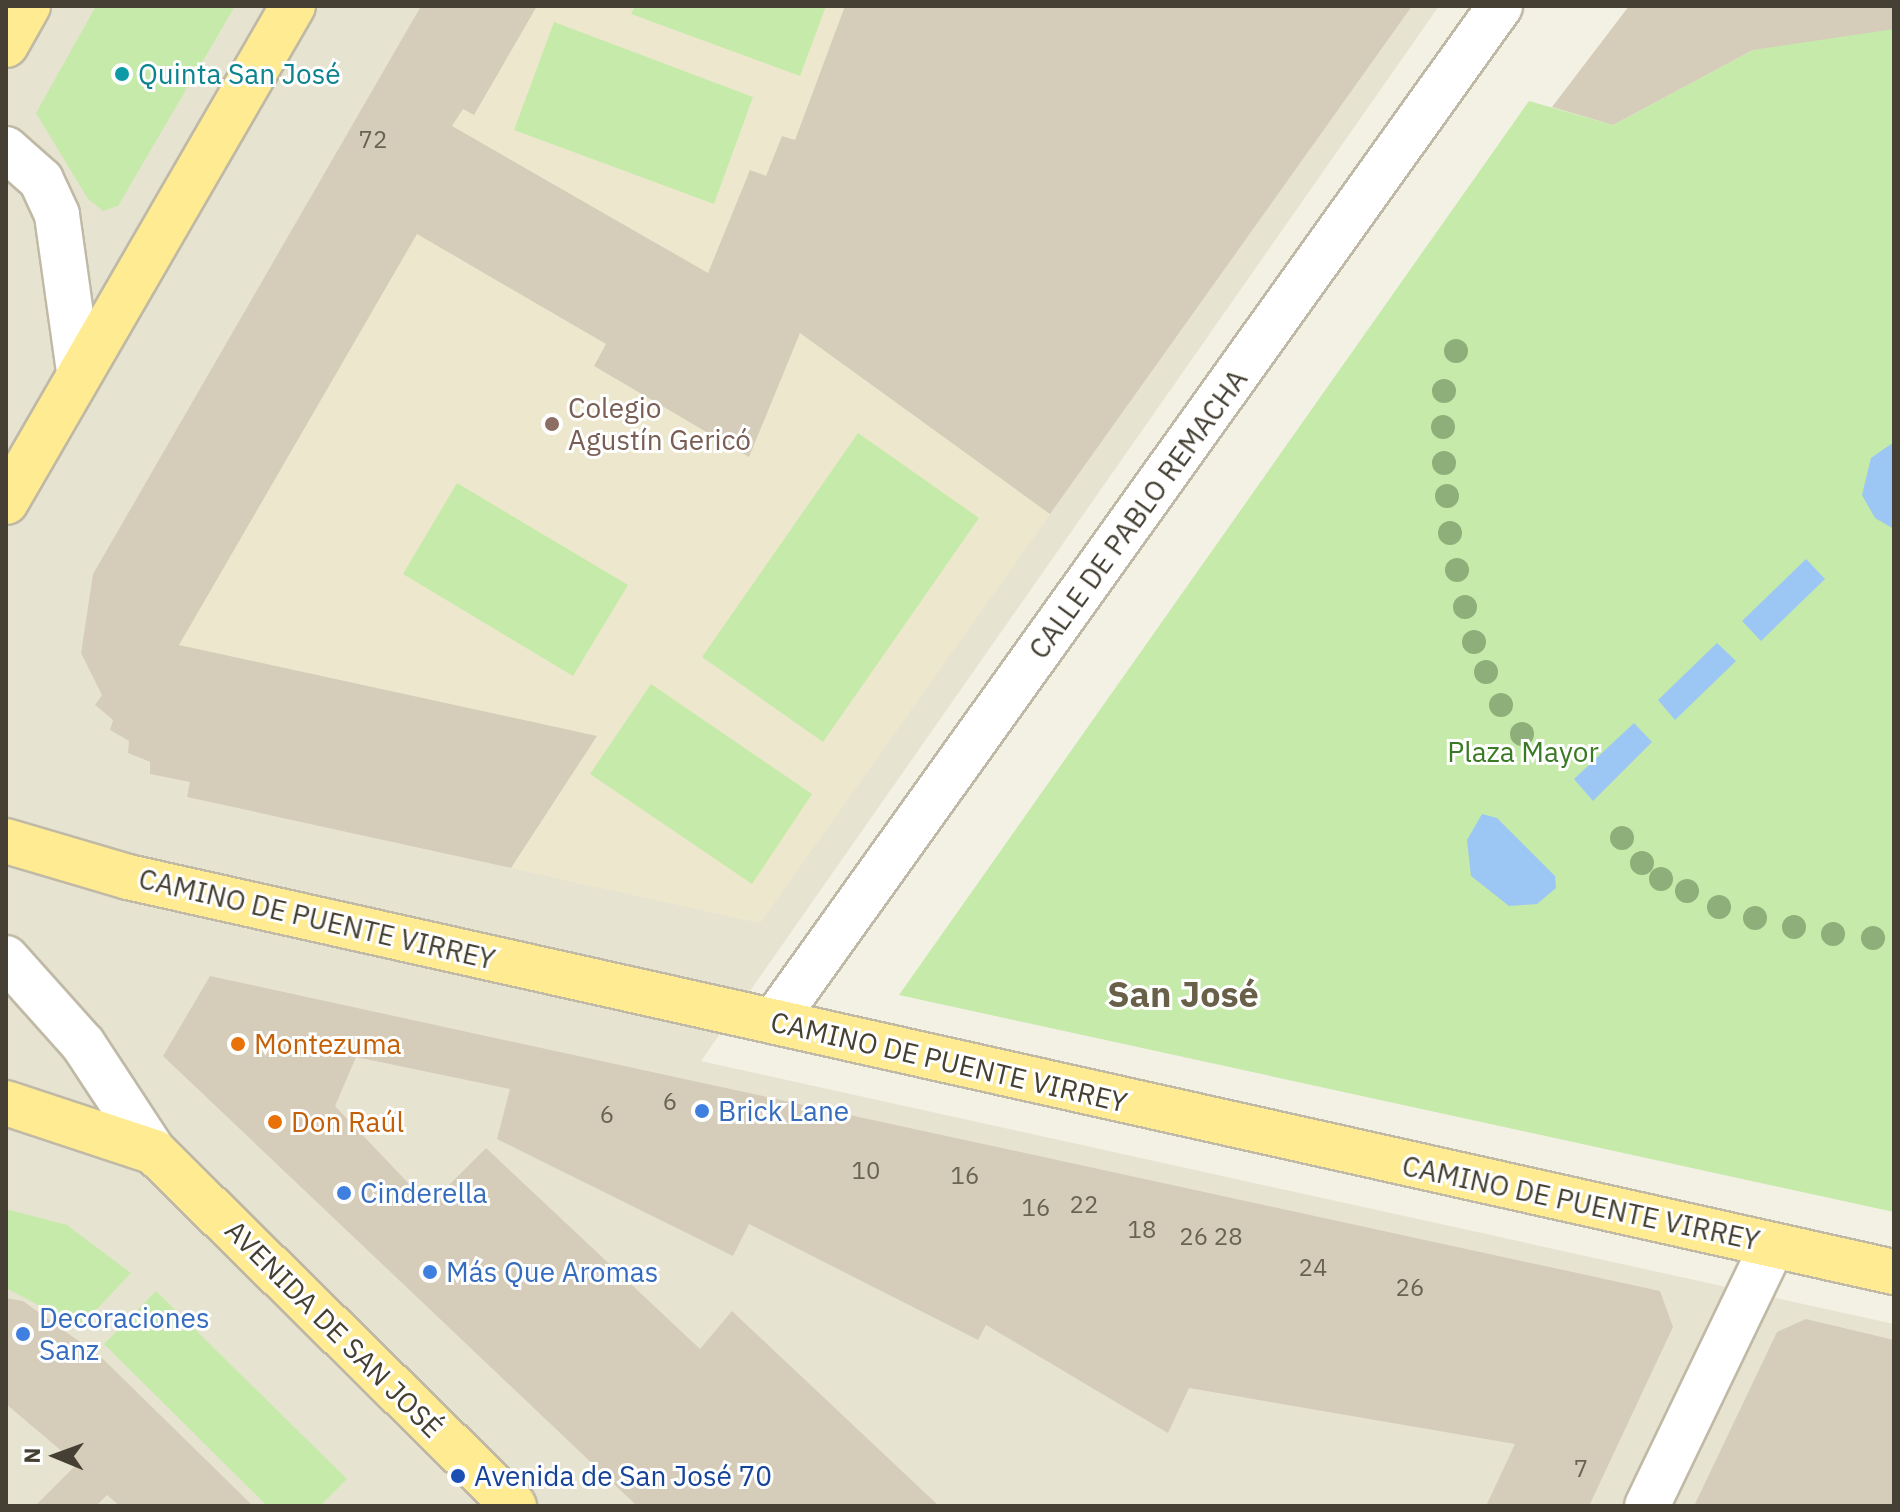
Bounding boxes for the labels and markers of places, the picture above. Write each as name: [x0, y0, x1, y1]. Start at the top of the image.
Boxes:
place label: Quinta San José: [138, 57, 341, 91]
marker: Quinta San José: [113, 65, 131, 83]
place label: Colegio Agustín Gericó: [568, 391, 751, 457]
marker: Colegio Agustín Gericó: [543, 415, 561, 433]
place label: Montezuma: [254, 1027, 402, 1061]
marker: Montezuma: [229, 1035, 247, 1053]
place label: Brick Lane: [718, 1094, 849, 1128]
marker: Brick Lane: [693, 1102, 711, 1120]
place label: Don Raúl: [291, 1105, 404, 1139]
marker: Don Raúl: [266, 1113, 284, 1131]
place label: Cinderella: [360, 1176, 487, 1210]
marker: Cinderella: [335, 1184, 353, 1202]
place label: Más Que Aromas: [446, 1255, 658, 1289]
marker: Más Que Aromas: [421, 1263, 439, 1281]
place label: Decoraciones Sanz: [39, 1301, 210, 1367]
marker: Decoraciones Sanz: [14, 1325, 32, 1343]
place label: Avenida de San José 70: [474, 1459, 772, 1493]
marker: Avenida de San José 70: [449, 1467, 467, 1485]

